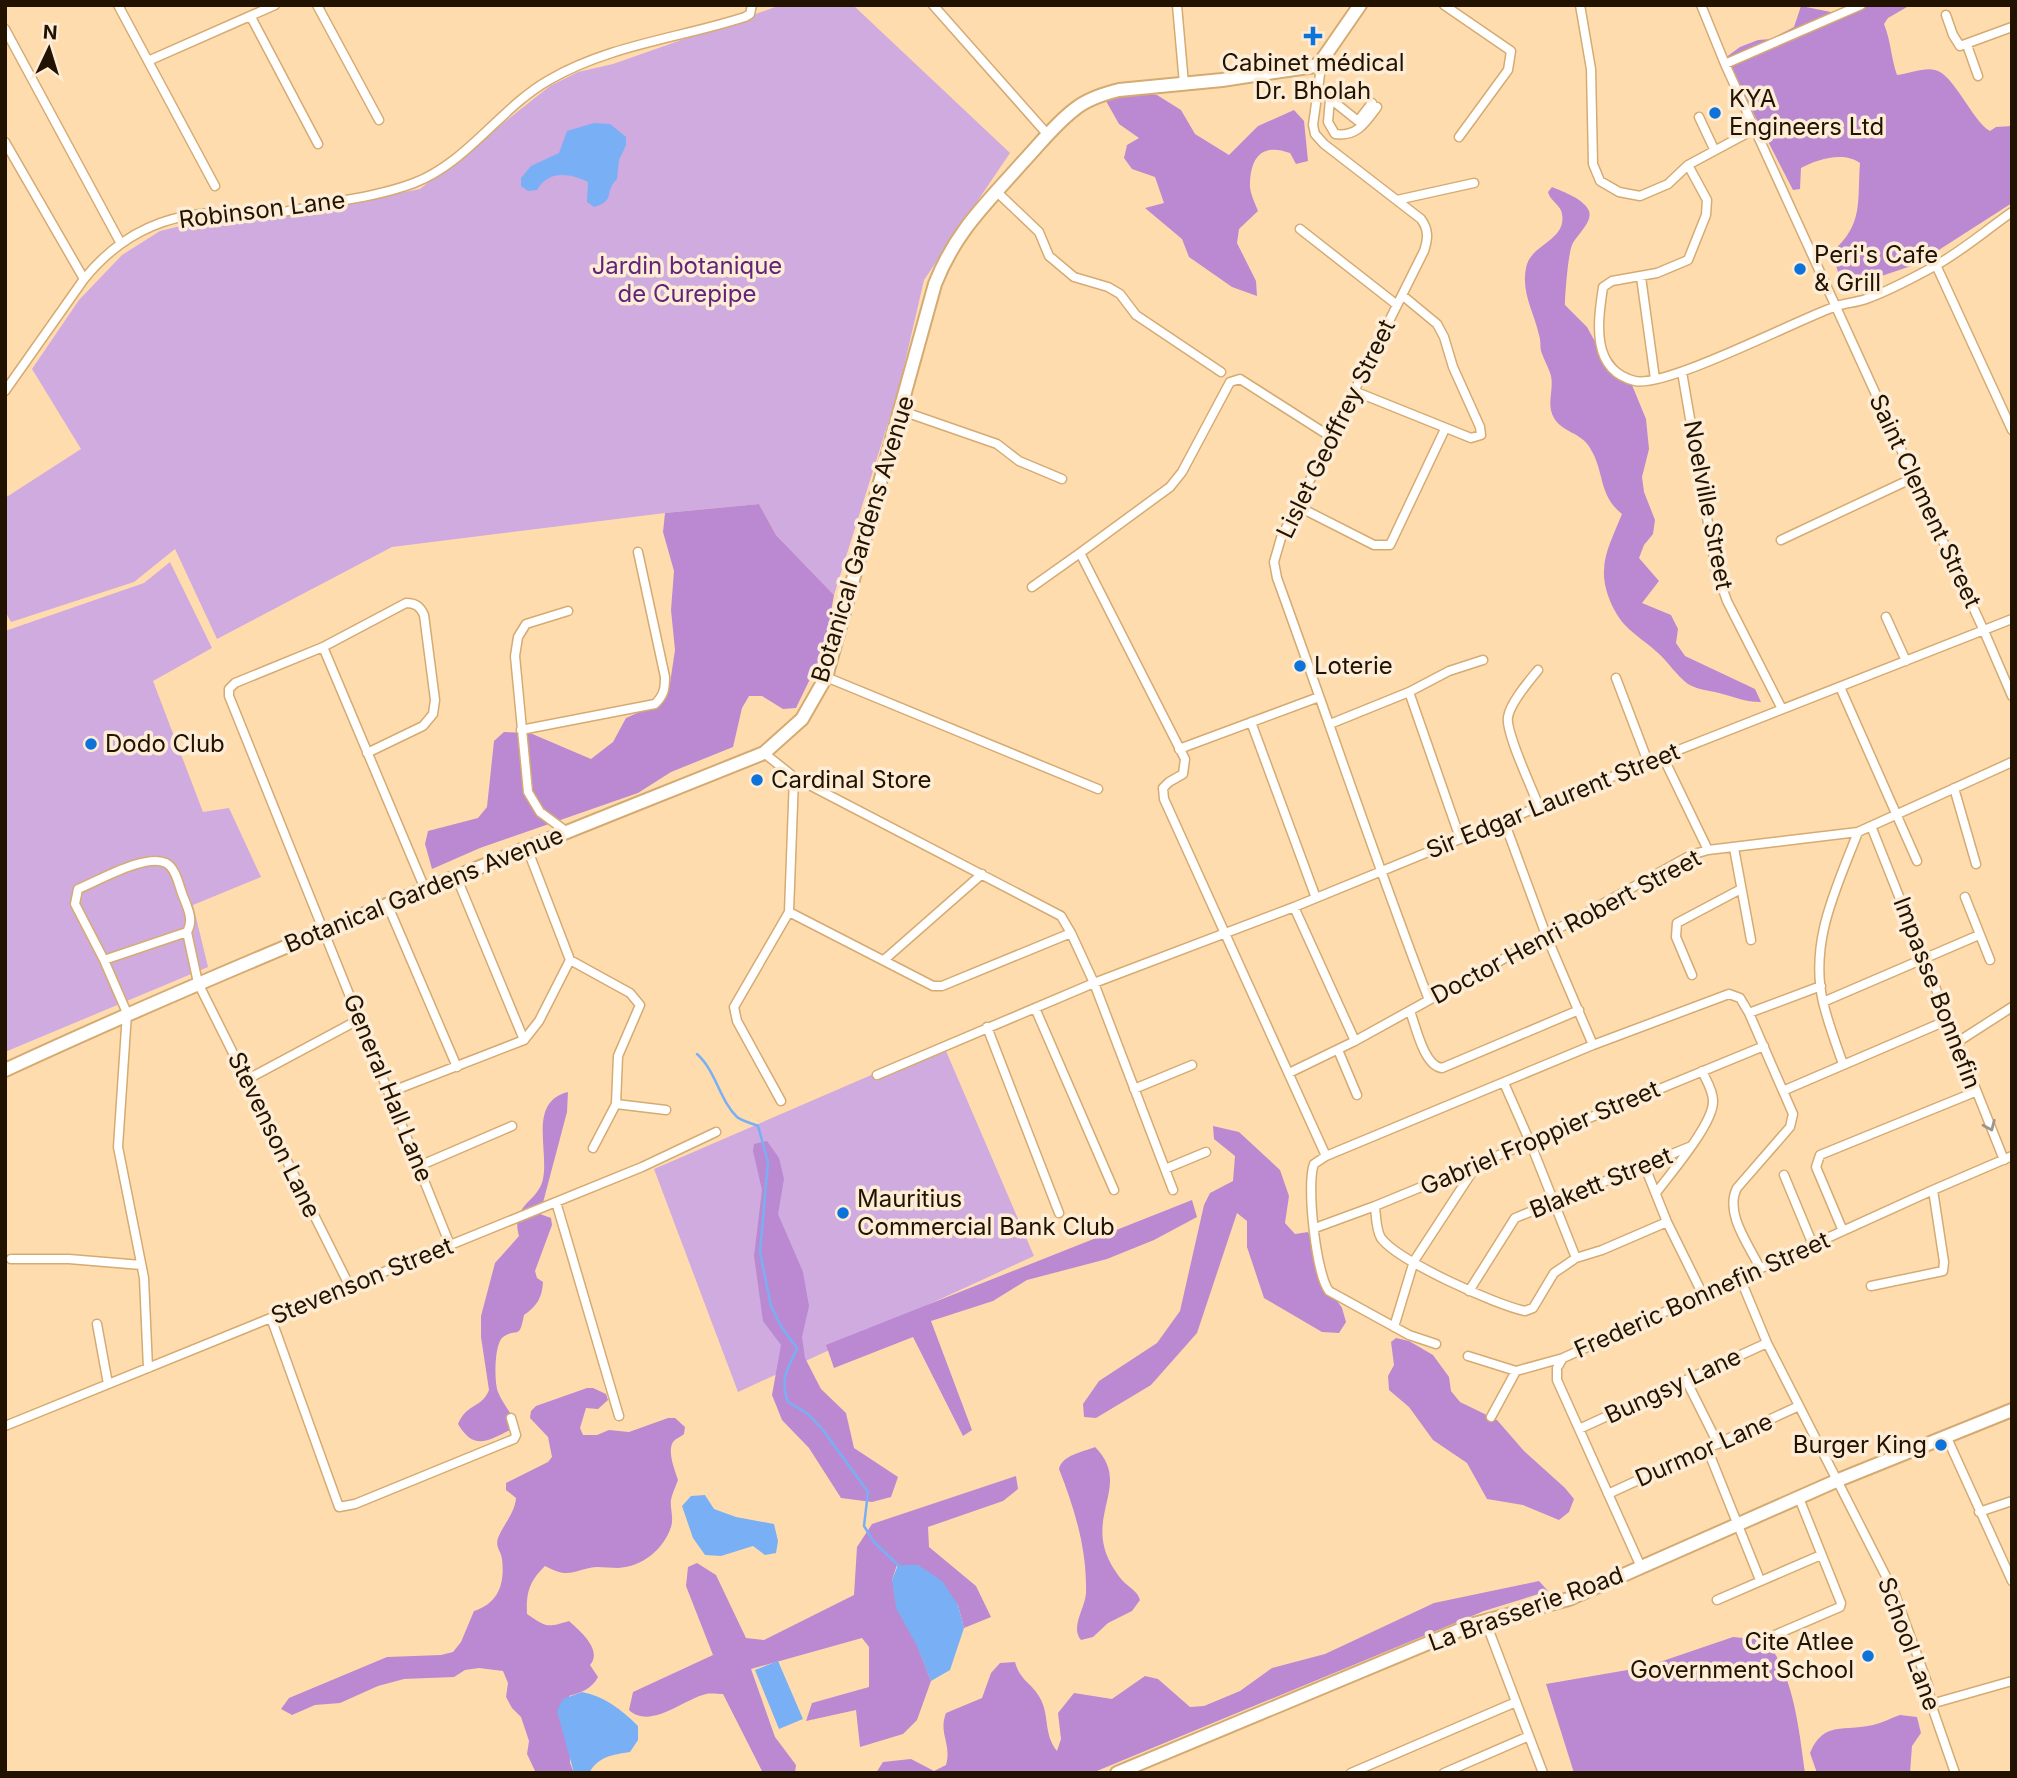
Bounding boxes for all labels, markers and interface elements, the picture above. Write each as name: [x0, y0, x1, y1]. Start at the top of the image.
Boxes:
north arrow: [14, 14, 84, 84]
text: N: [42, 21, 58, 45]
marker: Cabinet médical Dr. Bholah: [1303, 26, 1323, 46]
place label: Cabinet médical Dr. Bholah: [1221, 48, 1405, 105]
place label: KYA Engineers Ltd: [1729, 84, 1884, 141]
marker: KYA Engineers Ltd: [1707, 105, 1723, 121]
street label: Robinson Lane: [177, 185, 347, 234]
place label: Peri's Cafe & Grill: [1814, 240, 1938, 297]
park label: Jardin botanique de Curepipe: [592, 251, 782, 308]
marker: Peri's Cafe & Grill: [1792, 261, 1808, 277]
street label: Lislet Geoffrey Street: [1270, 315, 1401, 543]
street label: Saint Clement Street: [1863, 389, 1988, 612]
street label: Botanical Gardens Avenue: [805, 392, 920, 686]
street label: Noelville Street: [1678, 418, 1739, 592]
place label: Loterie: [1314, 651, 1393, 680]
marker: Loterie: [1292, 658, 1308, 674]
place label: Dodo Club: [105, 729, 225, 758]
marker: Dodo Club: [83, 736, 99, 752]
street label: Sir Edgar Laurent Street: [1422, 736, 1684, 865]
place label: Cardinal Store: [771, 765, 931, 794]
marker: Cardinal Store: [749, 772, 765, 788]
street label: Botanical Gardens Avenue: [280, 820, 567, 959]
street label: Doctor Henri Robert Street: [1426, 843, 1706, 1010]
street label: Impasse Bonnefin: [1888, 893, 1987, 1093]
street label: General Hall Lane: [338, 990, 439, 1186]
street label: Stevenson Lane: [222, 1047, 327, 1222]
street label: Gabriel Froppier Street: [1416, 1074, 1664, 1201]
one-way arrow: [1981, 1119, 1995, 1131]
street label: Blakett Street: [1525, 1141, 1676, 1224]
place label: Mauritius Commercial Bank Club: [857, 1184, 1115, 1241]
marker: Mauritius Commercial Bank Club: [835, 1205, 851, 1221]
street label: Frederic Bonnefin Street: [1570, 1225, 1834, 1364]
street label: Stevenson Street: [267, 1231, 457, 1330]
street label: Bungsy Lane: [1600, 1341, 1745, 1430]
street label: Durmor Lane: [1631, 1406, 1777, 1493]
place label: Burger King: [1793, 1430, 1927, 1459]
marker: Burger King: [1933, 1437, 1949, 1453]
street label: La Brasserie Road: [1424, 1560, 1627, 1657]
street label: School Lane: [1872, 1573, 1947, 1715]
place label: Cite Atlee Government School: [1630, 1627, 1854, 1684]
marker: Cite Atlee Government School: [1860, 1648, 1876, 1664]

